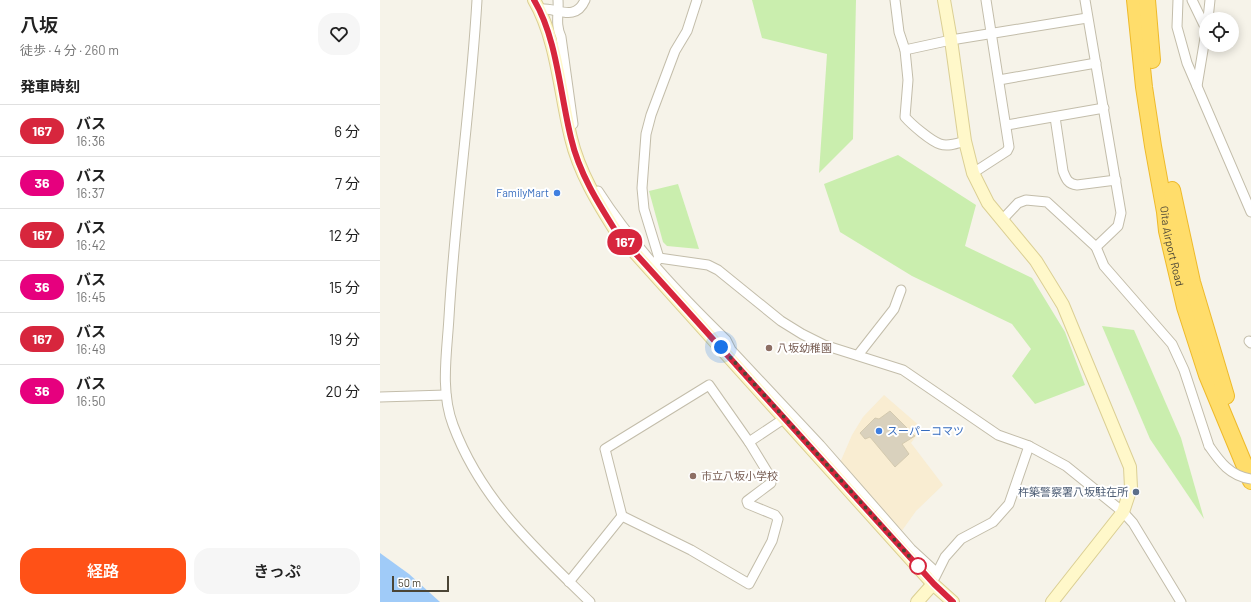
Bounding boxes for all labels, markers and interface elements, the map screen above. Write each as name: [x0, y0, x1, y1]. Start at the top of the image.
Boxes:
map controls: [1199, 12, 1239, 52]
button: locate: [1199, 12, 1239, 52]
text: 八坂: [20, 13, 58, 36]
button: heart: [318, 13, 360, 55]
text: 徒歩 · 4 分 · 260 m: [20, 42, 119, 58]
text: 発車時刻: [20, 77, 80, 95]
text: バス: [76, 114, 106, 132]
text: 167: [32, 122, 52, 139]
text: 6 分: [334, 122, 360, 140]
text: 16:36: [76, 133, 105, 149]
text: バス: [76, 166, 106, 184]
text: 36: [34, 174, 50, 191]
text: 7 分: [335, 174, 360, 192]
text: 16:37: [76, 185, 105, 201]
place label: FamilyMart: [496, 186, 549, 199]
marker: FamilyMart: [552, 188, 562, 198]
street label: Oita Airport Road: [1158, 205, 1187, 287]
text: バス: [76, 218, 106, 236]
text: 167: [32, 226, 52, 243]
text: 12 分: [329, 226, 360, 244]
line badge: 167: [602, 229, 648, 255]
text: 167: [615, 233, 635, 250]
text: 16:42: [76, 237, 106, 253]
text: バス: [76, 270, 106, 288]
text: 36: [34, 278, 50, 295]
text: 15 分: [329, 278, 360, 296]
text: 16:45: [76, 289, 106, 305]
text: バス: [76, 322, 106, 340]
text: 167: [32, 330, 52, 347]
text: 19 分: [329, 330, 360, 348]
your location: [711, 337, 731, 357]
text: 16:49: [76, 341, 106, 357]
place label: 八坂幼稚園: [777, 341, 832, 354]
marker: 八坂幼稚園: [764, 343, 774, 353]
text: バス: [76, 374, 106, 392]
text: 36: [34, 382, 50, 399]
text: 20 分: [325, 382, 360, 400]
text: 16:50: [76, 393, 106, 409]
place label: スーパーコマツ: [887, 424, 964, 437]
marker: スーパーコマツ: [874, 426, 884, 436]
place label: 市立八坂小学校: [701, 469, 778, 482]
marker: 市立八坂小学校: [688, 471, 698, 481]
place label: 杵築警察署八坂駐在所: [1018, 485, 1129, 498]
marker: 杵築警察署八坂駐在所: [1131, 487, 1141, 497]
button: 経路: [20, 548, 186, 594]
button: きっぷ: [194, 548, 360, 594]
unlabelled marker: [909, 557, 927, 575]
scale bar: [392, 574, 449, 593]
text: 50 m: [398, 576, 421, 589]

